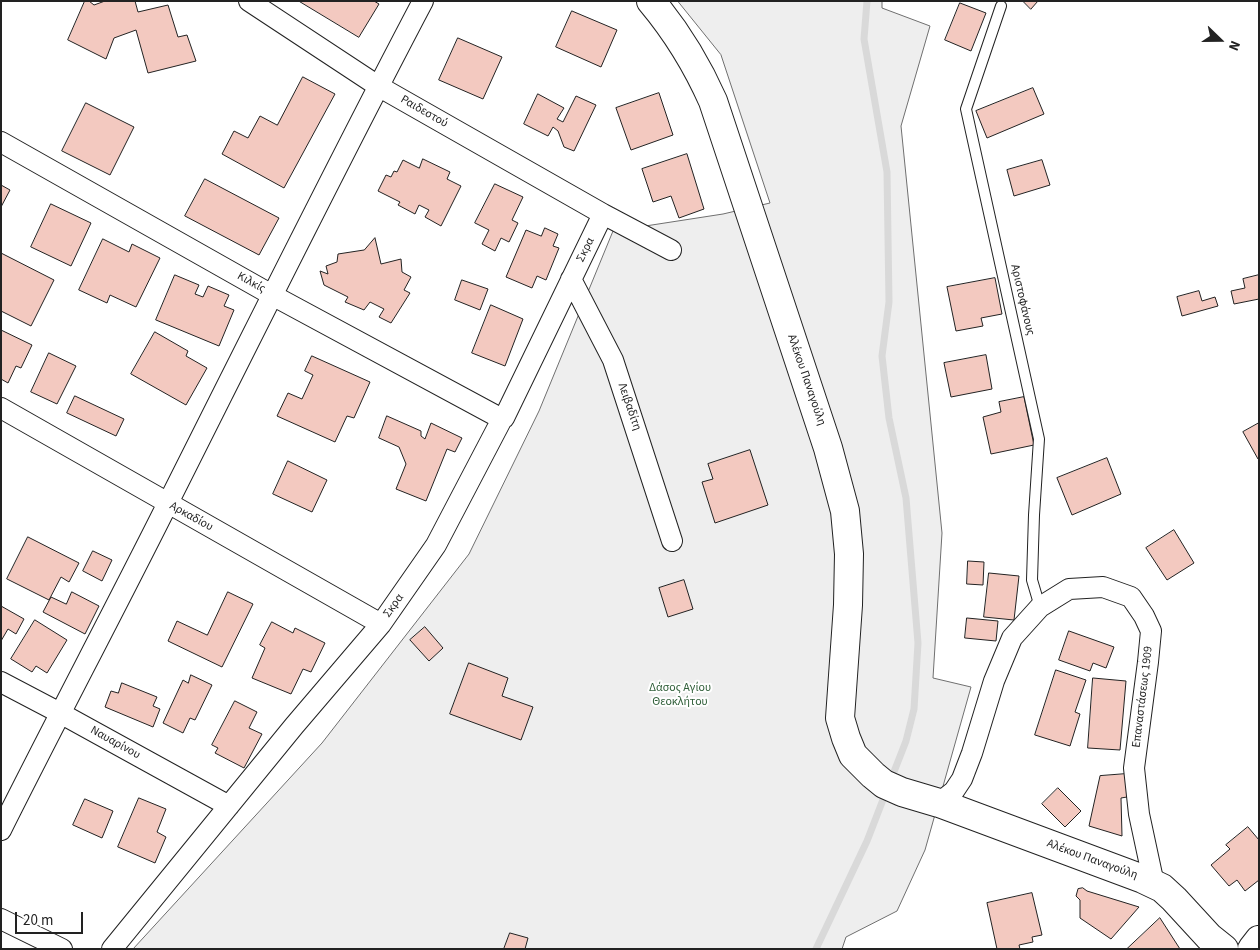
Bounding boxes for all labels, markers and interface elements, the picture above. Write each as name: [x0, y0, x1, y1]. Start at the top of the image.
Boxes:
north arrow: [1195, 15, 1245, 65]
text: N: [1223, 38, 1245, 54]
street label: Ραιδεστού: [398, 93, 450, 131]
street label: Σκρα: [574, 235, 598, 265]
street label: Αριστοφάνους: [1007, 263, 1037, 337]
street label: Κιλκίς: [234, 269, 268, 297]
street label: Αλέκου Παναγούλη: [784, 332, 828, 428]
street label: Λειβαδίτη: [614, 381, 644, 433]
street label: Αρκαδίου: [167, 499, 215, 535]
street label: Σκρα: [381, 591, 407, 621]
street label: Επαναστάσεως 1909: [1130, 645, 1156, 749]
park label: Δάσος Αγίου Θεοκλήτου: [649, 681, 711, 709]
street label: Ναυαρίνου: [87, 723, 143, 763]
street label: Αλέκου Παναγούλη: [1045, 837, 1139, 883]
scale bar: [18, 902, 85, 934]
text: 20 m: [23, 910, 53, 931]

